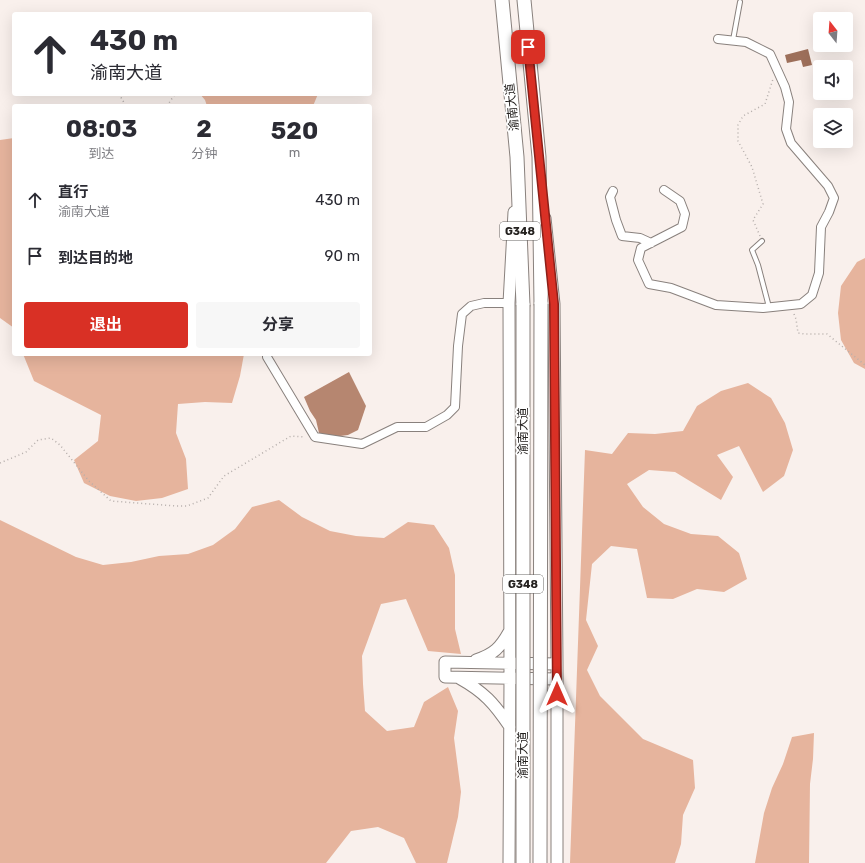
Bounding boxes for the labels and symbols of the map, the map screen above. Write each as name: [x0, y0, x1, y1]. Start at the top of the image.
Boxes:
north arrow: [813, 12, 853, 52]
pin: [511, 30, 545, 64]
street label: 渝南大道: [503, 82, 521, 132]
road number: G348: [500, 222, 540, 240]
street label: 渝南大道: [516, 407, 530, 455]
road number: G348: [503, 575, 543, 593]
position arrow: [536, 673, 578, 715]
street label: 渝南大道: [516, 731, 530, 779]

